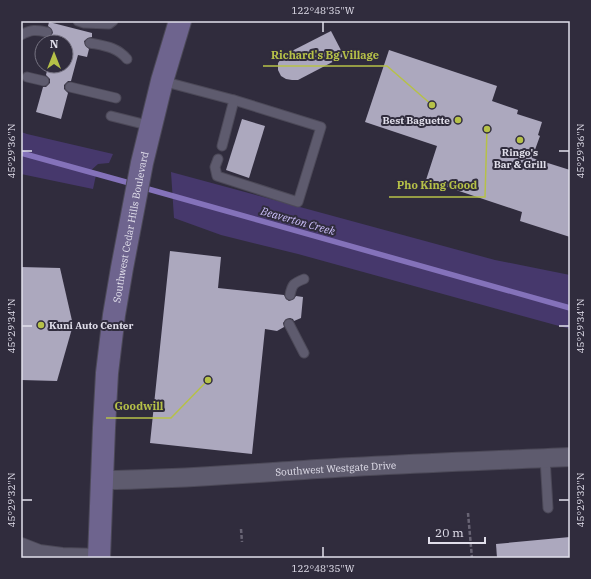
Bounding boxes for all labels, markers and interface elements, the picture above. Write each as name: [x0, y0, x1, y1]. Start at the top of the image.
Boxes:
text: 122°48'35"W: [291, 4, 355, 17]
north arrow: [34, 34, 74, 74]
text: N: [50, 37, 59, 51]
callout: Richard's Bg Village: [263, 43, 387, 66]
text: Richard's Bg Village: [271, 48, 379, 62]
place label: Best Baguette: [382, 114, 450, 127]
marker: Best Baguette: [453, 115, 463, 125]
text: 45°29'36"N: [5, 123, 18, 179]
text: 45°29'36"N: [574, 123, 587, 179]
marker: Ringo's Bar & Grill: [515, 135, 525, 145]
place label: Ringo's Bar & Grill: [494, 146, 546, 171]
street label: Southwest Cedar Hills Boulevard: [110, 150, 151, 304]
callout: Pho King Good: [389, 174, 485, 197]
text: Pho King Good: [397, 178, 477, 192]
water label: Beaverton Creek: [258, 203, 337, 238]
text: 45°29'34"N: [5, 298, 18, 354]
text: 45°29'34"N: [574, 298, 587, 354]
place label: Kuni Auto Center: [49, 319, 134, 332]
marker: Kuni Auto Center: [36, 320, 46, 330]
callout: Goodwill: [106, 395, 171, 418]
text: Goodwill: [115, 399, 164, 413]
street label: Southwest Westgate Drive: [275, 458, 397, 478]
text: 45°29'32"N: [5, 472, 18, 528]
text: 45°29'32"N: [574, 472, 587, 528]
scale bar: [429, 519, 485, 545]
text: 20 m: [435, 525, 464, 540]
text: 122°48'35"W: [291, 562, 355, 575]

